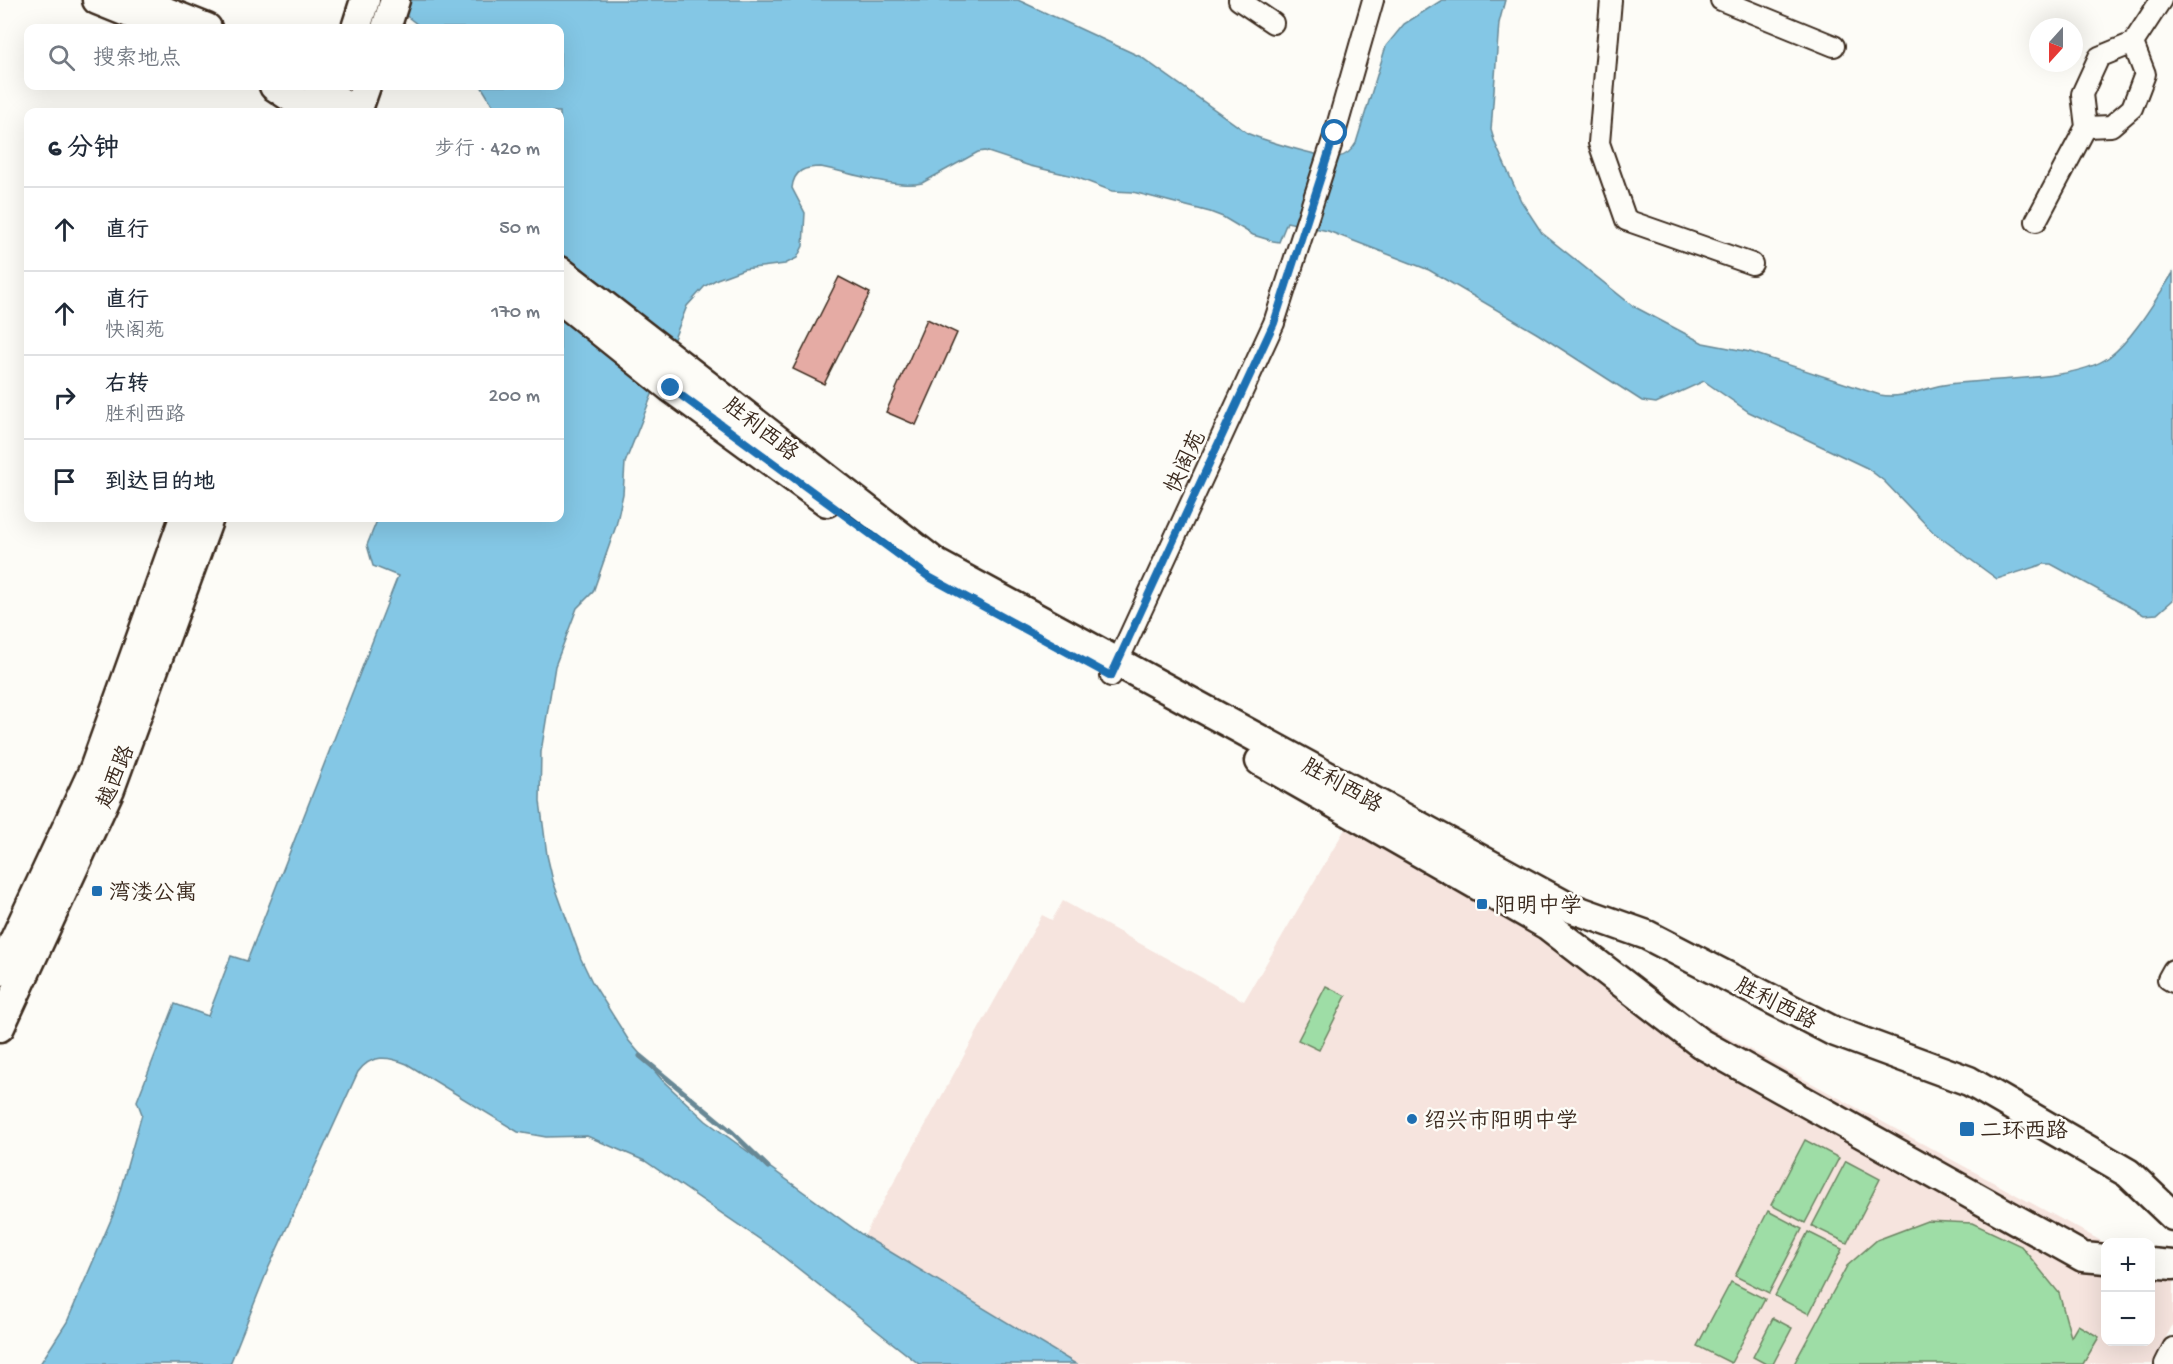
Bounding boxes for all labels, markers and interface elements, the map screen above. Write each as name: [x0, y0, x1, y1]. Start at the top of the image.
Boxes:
north arrow: [2029, 18, 2083, 72]
search box: [24, 24, 564, 90]
icon: search: [45, 41, 78, 74]
text: 搜索地点: [93, 47, 181, 73]
route start: [1321, 119, 1347, 145]
text: 6 分钟: [48, 135, 119, 166]
text: 步行 · 420 m: [435, 139, 540, 162]
icon: ahead: [48, 213, 81, 246]
text: 50 m: [499, 218, 540, 241]
text: 直行: [105, 219, 149, 245]
text: 直行: [105, 289, 149, 315]
icon: ahead: [48, 297, 81, 330]
text: 170 m: [491, 302, 540, 325]
text: 快阁苑: [105, 321, 165, 344]
text: 右转: [105, 373, 149, 399]
route end: [657, 374, 683, 400]
icon: right: [48, 381, 81, 414]
text: 200 m: [489, 386, 540, 409]
street label: 胜利西路: [717, 392, 803, 468]
text: 胜利西路: [105, 405, 185, 428]
street label: 快阁苑: [1160, 426, 1213, 498]
icon: arrive: [48, 465, 81, 498]
text: 到达目的地: [105, 471, 215, 497]
street label: 越西路: [91, 741, 142, 813]
street label: 胜利西路: [1296, 753, 1387, 820]
place label: 湾溇公寓: [109, 880, 197, 908]
marker: 湾溇公寓: [90, 884, 104, 898]
place label: 阳明中学: [1494, 893, 1582, 921]
marker: 阳明中学: [1475, 897, 1489, 911]
street label: 胜利西路: [1730, 972, 1821, 1037]
place label: 绍兴市阳明中学: [1424, 1108, 1578, 1136]
marker: 绍兴市阳明中学: [1405, 1112, 1419, 1126]
place label: 二环西路: [1980, 1118, 2068, 1146]
marker: 二环西路: [1958, 1120, 1976, 1138]
map controls: [2101, 1238, 2155, 1346]
button: +: [2101, 1238, 2155, 1292]
button: −: [2101, 1292, 2155, 1346]

